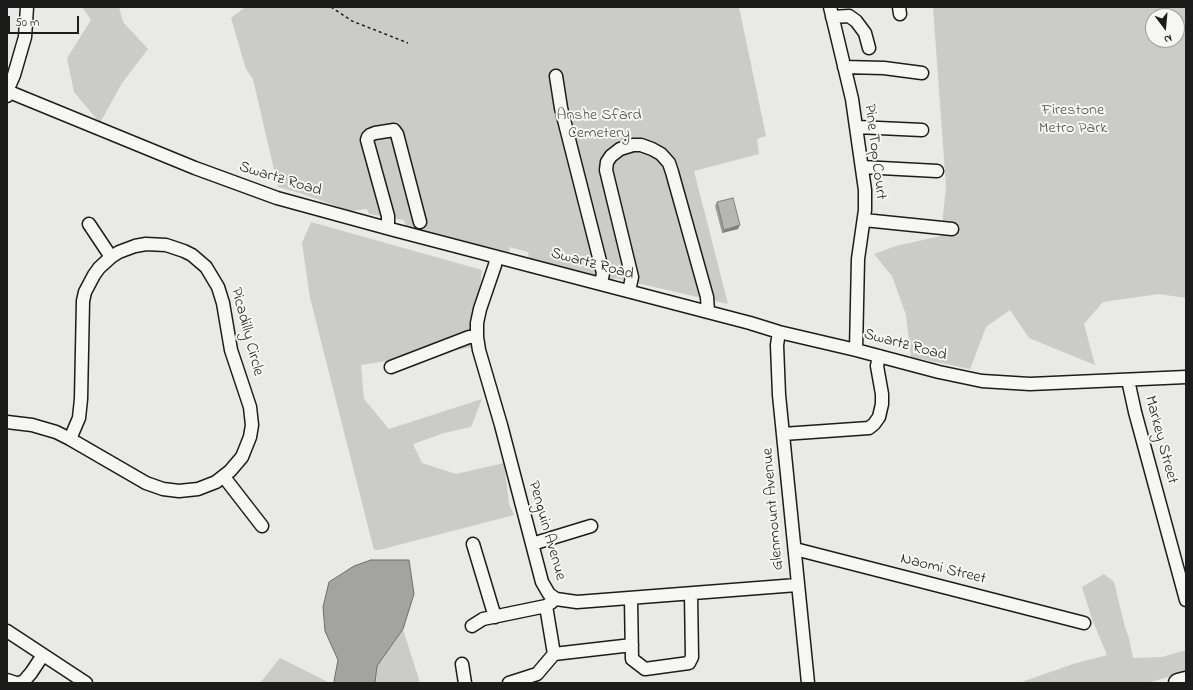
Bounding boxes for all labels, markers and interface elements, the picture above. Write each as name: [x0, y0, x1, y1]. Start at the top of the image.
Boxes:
scale bar: [10, 8, 81, 34]
north arrow: [1145, 8, 1185, 48]
text: 50 m: [15, 14, 39, 32]
text: N: [1162, 30, 1174, 47]
park label: Firestone Metro Park: [1039, 101, 1107, 139]
street label: Pine Top Court: [859, 103, 889, 201]
park label: Anshe Sfard Cemetery: [557, 106, 641, 144]
street label: Swartz Road: [236, 158, 324, 202]
street label: Swartz Road: [548, 245, 636, 285]
street label: Picadilly Circle: [225, 286, 267, 378]
street label: Swartz Road: [861, 326, 949, 366]
street label: Markey Street: [1139, 394, 1181, 486]
street label: Glenmount Avenue: [759, 447, 789, 571]
street label: Penguin Avenue: [523, 479, 569, 583]
street label: Naomi Street: [898, 550, 988, 590]

